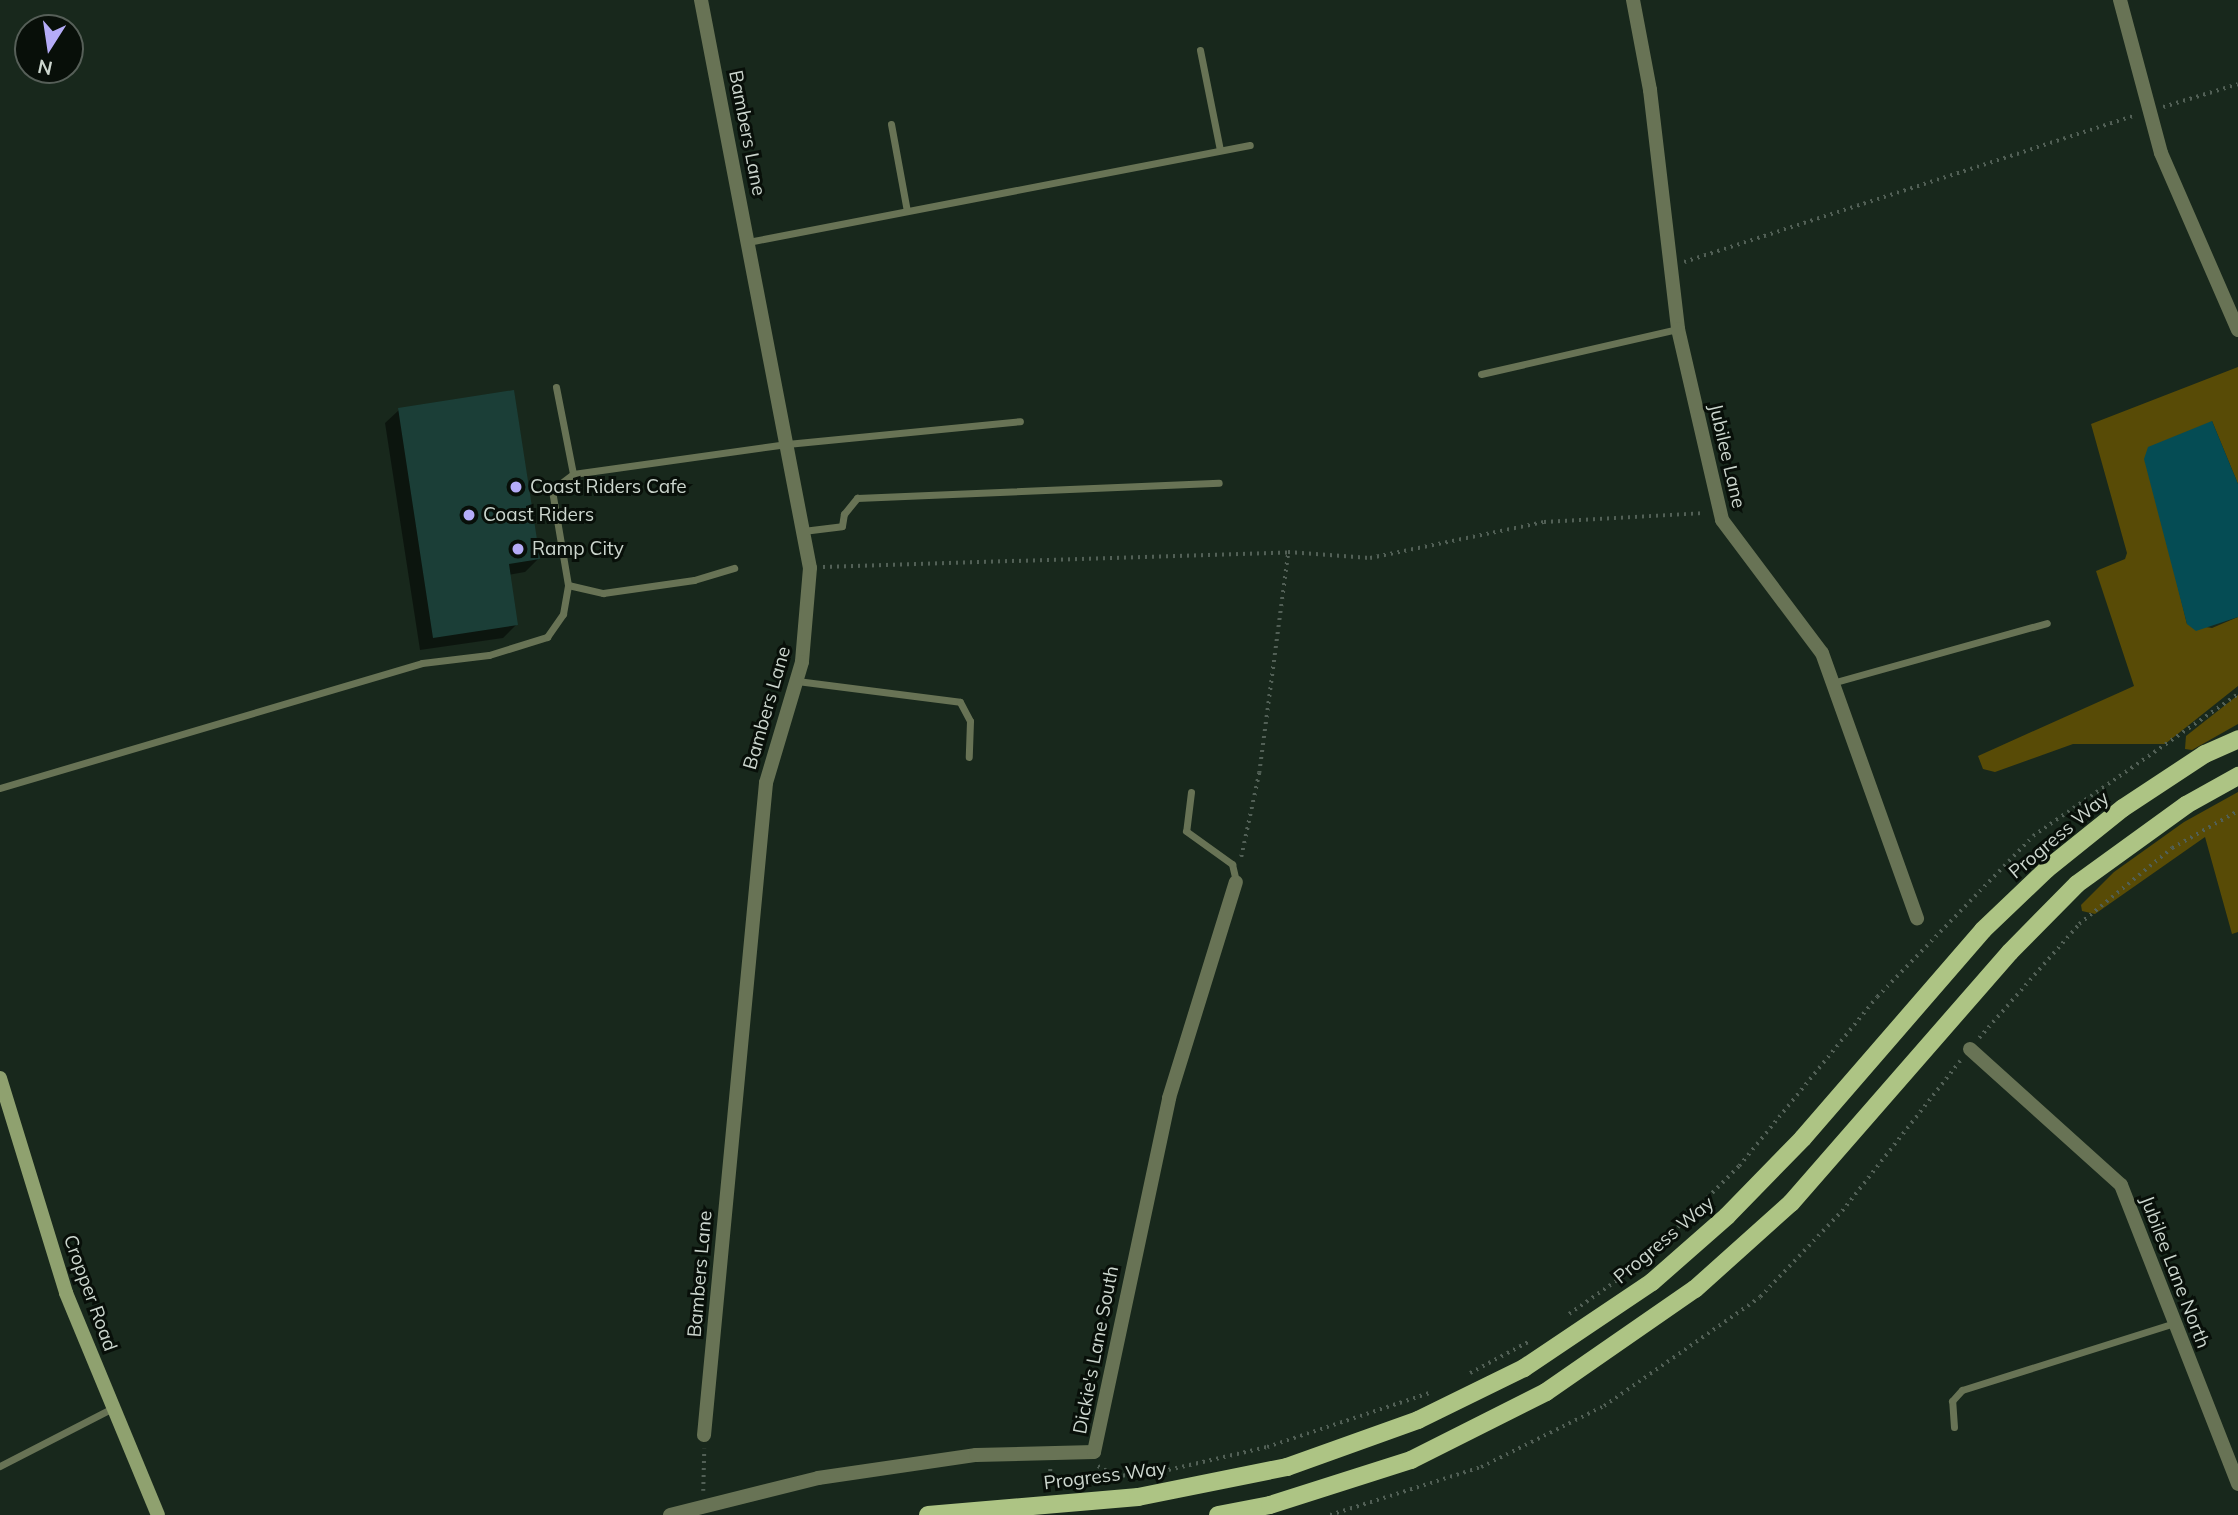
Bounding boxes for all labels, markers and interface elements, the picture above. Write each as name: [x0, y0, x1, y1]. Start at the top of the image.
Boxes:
north arrow: [14, 14, 84, 84]
text: N: [36, 54, 55, 81]
street label: Bambers Lane: [724, 68, 770, 198]
street label: Jubilee Lane: [1704, 402, 1750, 510]
place label: Coast Riders Cafe: [530, 476, 687, 498]
marker: Coast Riders Cafe: [508, 479, 524, 495]
place label: Coast Riders: [483, 504, 594, 526]
marker: Coast Riders: [461, 507, 477, 523]
place label: Ramp City: [532, 538, 624, 560]
marker: Ramp City: [510, 541, 526, 557]
street label: Bambers Lane: [739, 644, 795, 772]
street label: Progress Way: [2004, 787, 2114, 883]
street label: Progress Way: [1609, 1192, 1719, 1288]
street label: Jubilee Lane North: [2135, 1192, 2215, 1352]
street label: Bambers Lane: [683, 1210, 717, 1338]
street label: Cropper Road: [58, 1232, 122, 1354]
street label: Dickie's Lane South: [1068, 1264, 1124, 1436]
street label: Progress Way: [1042, 1457, 1168, 1495]

